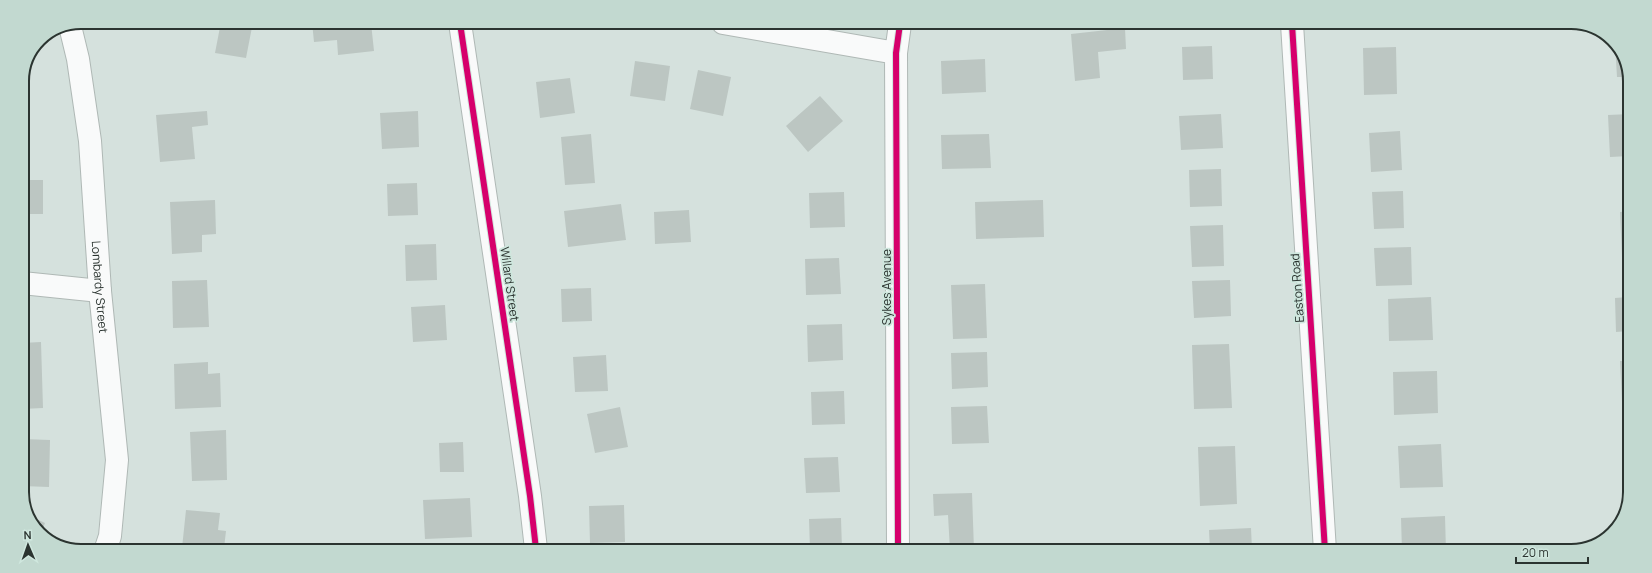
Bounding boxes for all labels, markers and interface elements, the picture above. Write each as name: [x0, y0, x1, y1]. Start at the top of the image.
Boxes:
street label: Lombardy Street: [88, 240, 113, 334]
street label: Willard Street: [496, 246, 524, 323]
street label: Sykes Avenue: [878, 249, 895, 325]
street label: Easton Road: [1286, 253, 1308, 323]
north arrow: [8, 525, 48, 565]
text: N: [23, 527, 32, 542]
scale bar: [1516, 539, 1588, 565]
text: 20 m: [1522, 544, 1549, 561]

